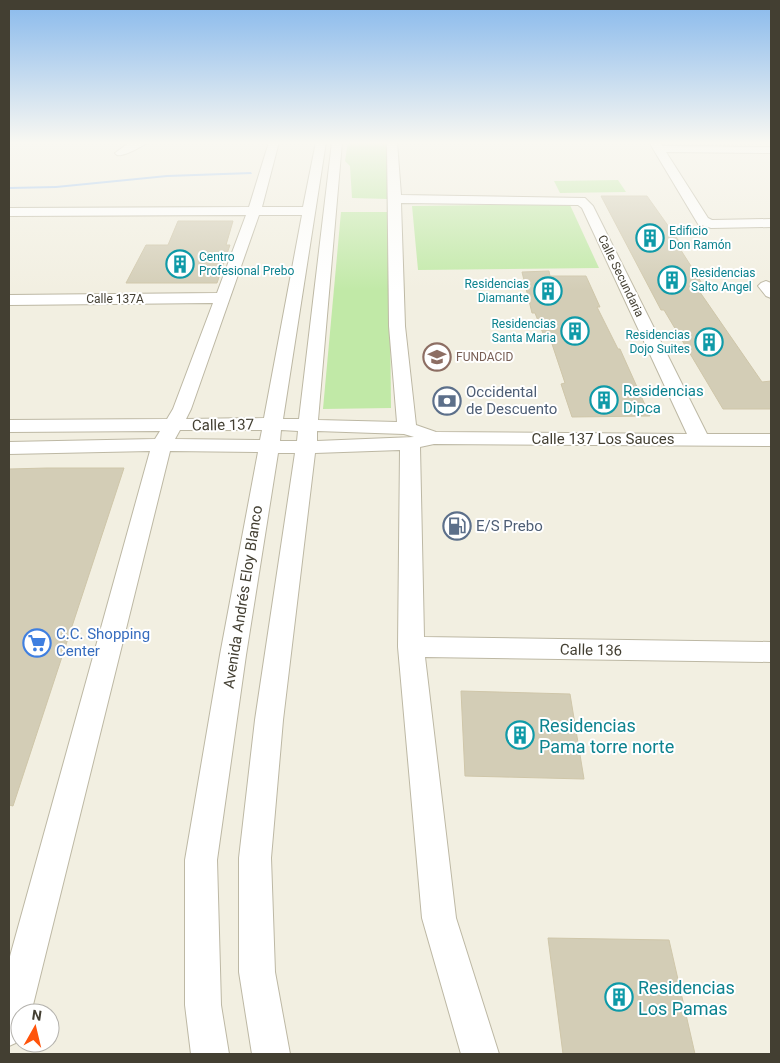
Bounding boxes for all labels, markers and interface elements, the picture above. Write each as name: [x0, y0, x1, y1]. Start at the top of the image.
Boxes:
building icon: Edificio Don Ramón: [635, 223, 665, 253]
place label: Edificio Don Ramón: [669, 224, 731, 252]
street label: Calle Secundaria: [595, 233, 647, 319]
building icon: Centro Profesional Prebo: [165, 249, 195, 279]
place label: Centro Profesional Prebo: [199, 250, 294, 278]
building icon: Residencias Salto Angel: [657, 265, 687, 295]
place label: Residencias Salto Angel: [691, 266, 756, 294]
building icon: Residencias Diamante: [533, 276, 563, 306]
place label: Residencias Diamante: [464, 277, 529, 305]
street label: Calle 137A: [86, 292, 144, 306]
building icon: Residencias Santa Maria: [560, 316, 590, 346]
place label: Residencias Santa Maria: [491, 317, 556, 345]
building icon: Residencias Dojo Suites: [694, 327, 724, 357]
place label: Residencias Dojo Suites: [625, 328, 690, 356]
school or university icon: FUNDACID: [422, 342, 452, 372]
place label: FUNDACID: [456, 350, 514, 364]
place label: Residencias Dipca: [623, 382, 704, 417]
place label: Occidental de Descuento: [466, 383, 557, 418]
building icon: Residencias Dipca: [589, 385, 619, 415]
bank icon: Occidental de Descuento: [432, 386, 462, 416]
street label: Calle 137: [192, 415, 254, 435]
street label: Calle 137 Los Sauces: [532, 430, 674, 448]
street label: Avenida Andrés Eloy Blanco: [220, 504, 266, 690]
fuel station icon: E/S Prebo: [442, 511, 472, 541]
place label: E/S Prebo: [476, 517, 543, 535]
place label: C.C. Shopping Center: [56, 625, 150, 660]
supermarket icon: C.C. Shopping Center: [22, 628, 52, 658]
street label: Calle 136: [560, 640, 622, 660]
place label: Residencias Pama torre norte: [539, 715, 674, 757]
building icon: Residencias Pama torre norte: [505, 720, 535, 750]
place label: Residencias Los Pamas: [638, 977, 735, 1019]
building icon: Residencias Los Pamas: [604, 982, 634, 1012]
north arrow: [10, 1003, 60, 1053]
text: N: [31, 1007, 43, 1024]

